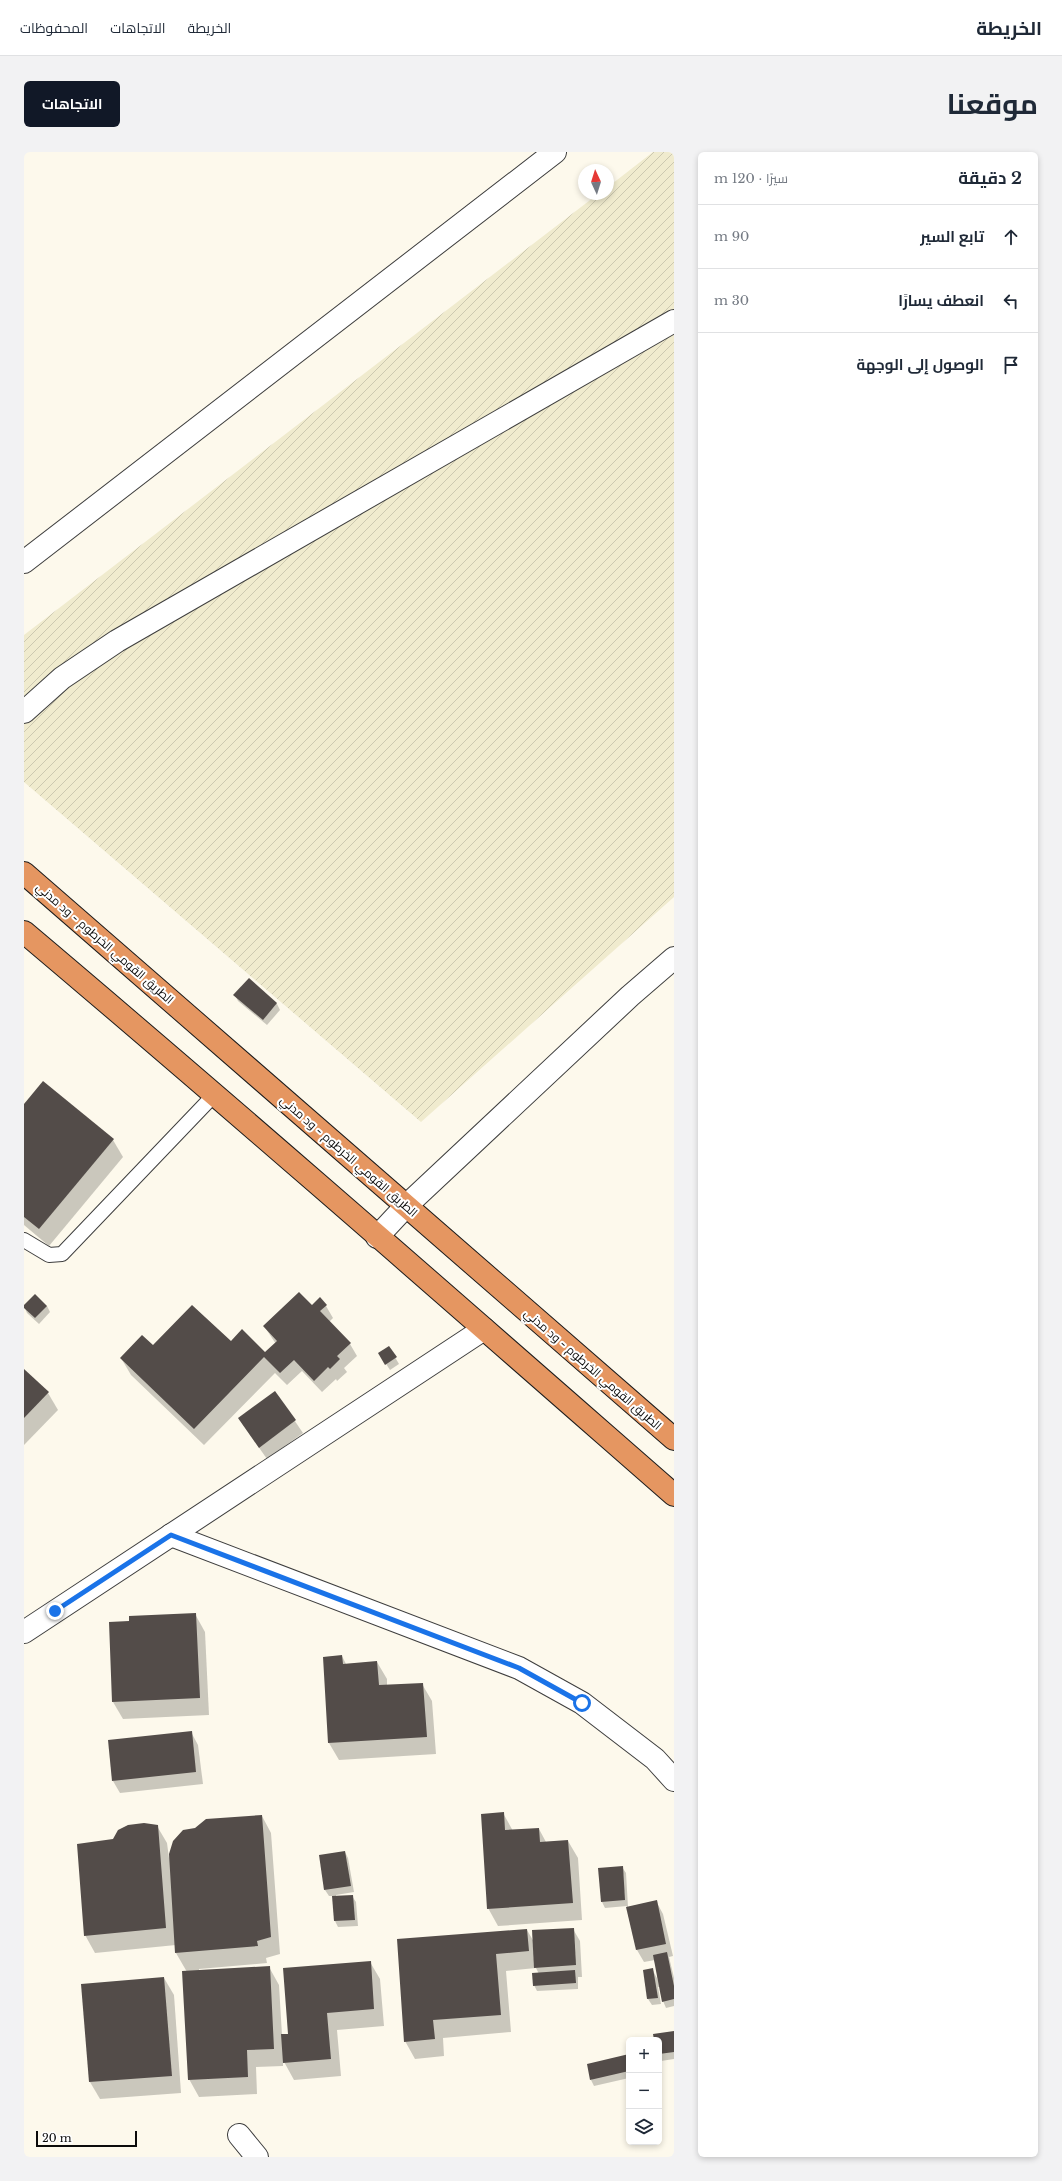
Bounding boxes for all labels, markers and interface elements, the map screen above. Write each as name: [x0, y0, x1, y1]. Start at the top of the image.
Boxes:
text: الخريطة: [976, 17, 1042, 40]
text: المحفوظات: [20, 19, 88, 37]
text: الاتجاهات: [110, 19, 166, 37]
text: الخريطة: [188, 19, 231, 37]
button: الاتجاهات: [24, 81, 120, 127]
text: موقعنا: [947, 87, 1038, 122]
north arrow: [578, 164, 614, 200]
text: 2 دقيقة: [958, 168, 1022, 189]
text: سيرًا · 120 m: [714, 170, 788, 187]
icon: ahead: [1000, 226, 1022, 248]
text: تابع السير: [920, 227, 984, 246]
text: 90 m: [714, 228, 749, 245]
icon: left: [1000, 290, 1022, 312]
text: انعطف يسارًا: [898, 291, 984, 310]
text: 30 m: [714, 292, 749, 309]
icon: arrive: [1000, 354, 1022, 376]
text: الوصول إلى الوجهة: [857, 355, 984, 374]
street label: الطريق القومي الخرطوم - ود مدني: [31, 879, 177, 1009]
street label: الطريق القومي الخرطوم - ود مدني: [275, 1092, 421, 1222]
street label: الطريق القومي الخرطوم - ود مدني: [519, 1305, 665, 1435]
route end: [46, 1602, 64, 1620]
route start: [573, 1694, 591, 1712]
map controls: [626, 2037, 662, 2145]
button: +: [626, 2037, 662, 2073]
button: −: [626, 2073, 662, 2109]
button: layers: [626, 2109, 662, 2145]
scale bar: [36, 2129, 137, 2148]
text: 20 m: [42, 2131, 72, 2145]

